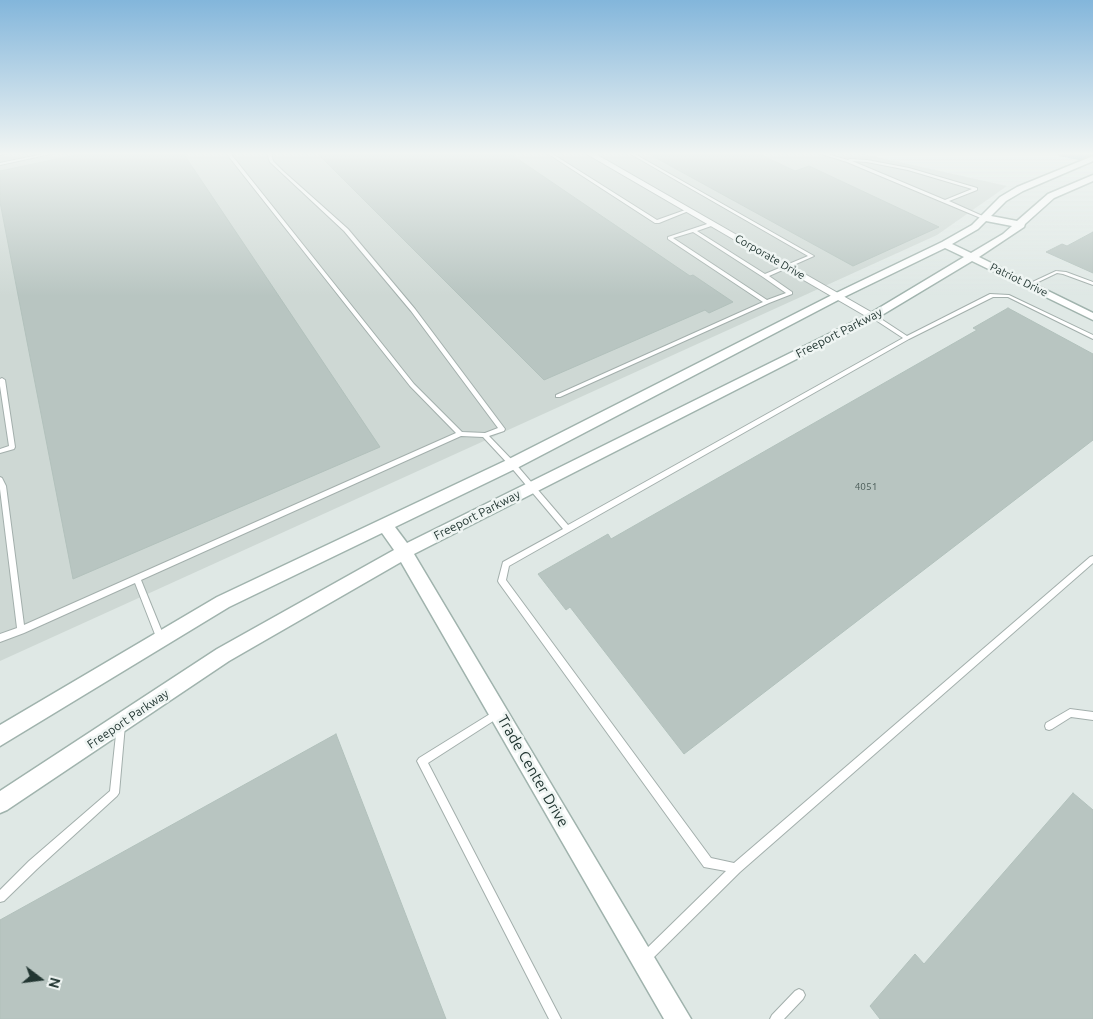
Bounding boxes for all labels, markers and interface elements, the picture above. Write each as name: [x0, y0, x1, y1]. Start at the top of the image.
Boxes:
street label: Corporate Drive: [733, 232, 807, 282]
street label: Patriot Drive: [988, 260, 1050, 300]
street label: Freeport Parkway: [793, 305, 885, 361]
house number: 4051: [855, 481, 877, 493]
street label: Freeport Parkway: [431, 487, 523, 543]
street label: Freeport Parkway: [85, 686, 171, 752]
street label: Trade Center Drive: [494, 712, 572, 830]
north arrow: [15, 954, 65, 1004]
text: N: [45, 976, 64, 990]

